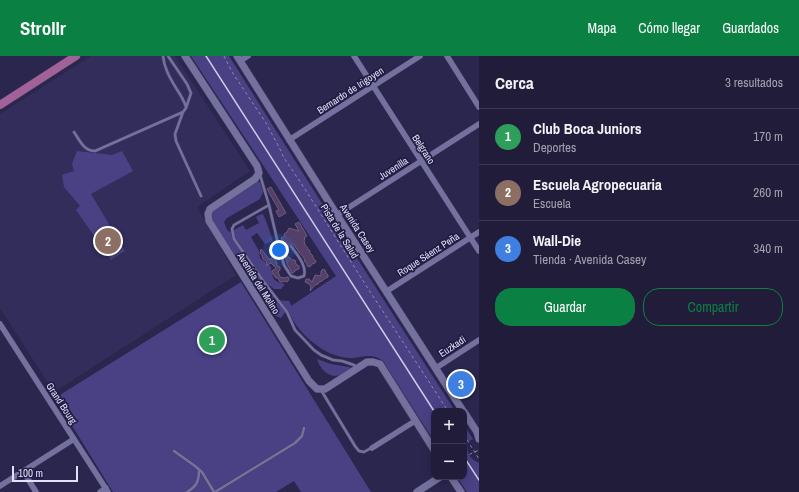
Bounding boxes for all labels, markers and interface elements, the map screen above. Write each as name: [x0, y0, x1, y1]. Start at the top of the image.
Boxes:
text: Strollr: [20, 15, 66, 41]
text: Mapa: [588, 19, 616, 37]
text: Cómo llegar: [638, 19, 700, 37]
text: Guardados: [722, 19, 779, 37]
street label: Bernardo de Irigoyen: [314, 64, 386, 117]
text: Cerca: [495, 71, 534, 94]
text: 3 resultados: [725, 74, 783, 91]
text: Club Boca Juniors: [533, 118, 642, 139]
text: 1: [505, 128, 511, 145]
text: 170 m: [753, 128, 783, 145]
street label: Belgrano: [409, 132, 438, 167]
text: Deportes: [533, 139, 576, 156]
street label: Juvenilla: [376, 154, 411, 183]
text: Escuela Agropecuaria: [533, 174, 662, 195]
text: 2: [505, 184, 511, 201]
text: 260 m: [753, 184, 783, 201]
text: Escuela: [533, 195, 571, 212]
street label: Avenida Casey: [336, 201, 379, 256]
street label: Pista de la Salud: [318, 202, 362, 261]
pin: 2: [95, 226, 121, 256]
street label: Roque Sáenz Peña: [395, 229, 462, 279]
text: Wall-Die: [533, 230, 581, 251]
your location: [269, 240, 289, 260]
text: 3: [505, 240, 511, 257]
text: 340 m: [753, 240, 783, 257]
street label: Avenida del Molino: [234, 249, 283, 317]
text: Tienda · Avenida Casey: [533, 251, 646, 268]
button: Guardar: [495, 288, 635, 326]
button: Compartir: [643, 288, 783, 326]
pin: 1: [199, 325, 225, 355]
street label: Euzkadi: [436, 333, 468, 360]
pin: 3: [448, 369, 474, 399]
street label: Grand Bourg: [43, 380, 80, 427]
map controls: [431, 408, 467, 480]
button: +: [431, 408, 467, 444]
button: −: [431, 444, 467, 480]
scale bar: [12, 464, 78, 483]
text: 100 m: [18, 466, 43, 480]

